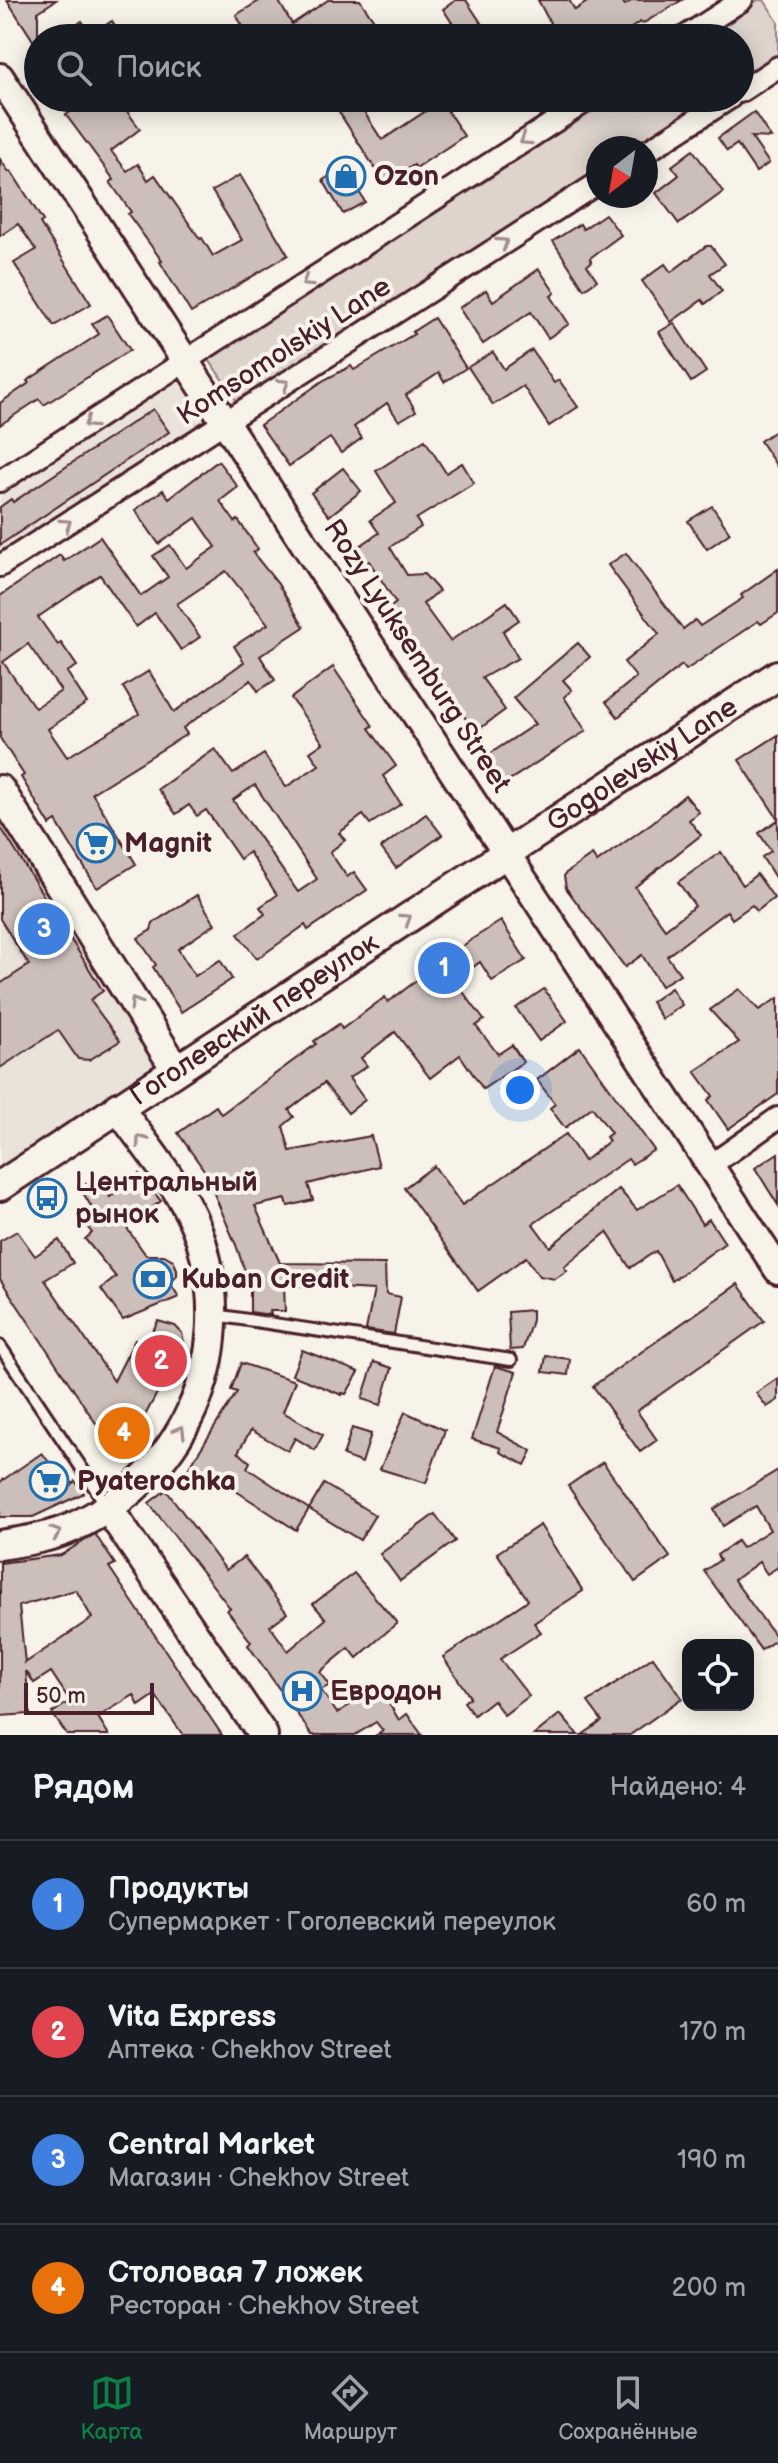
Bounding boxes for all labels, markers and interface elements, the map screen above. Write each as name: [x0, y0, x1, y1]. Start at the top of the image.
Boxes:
search box: [24, 24, 754, 112]
icon: search: [52, 46, 96, 90]
text: Поиск: [116, 50, 202, 86]
one-way arrow: [520, 131, 534, 146]
north arrow: [586, 136, 658, 208]
shop icon: Ozon: [325, 155, 367, 197]
place label: Ozon: [374, 160, 439, 193]
one-way arrow: [495, 238, 509, 253]
street label: Komsomolskiy Lane: [171, 270, 397, 432]
one-way arrow: [302, 272, 316, 287]
one-way arrow: [276, 378, 290, 393]
one-way arrow: [83, 414, 98, 429]
street label: Rozy Lyuksemburg Street: [316, 513, 518, 799]
one-way arrow: [57, 519, 71, 534]
street label: Gogolevskiy Lane: [540, 690, 743, 839]
supermarket icon: Magnit: [75, 822, 117, 864]
place label: Magnit: [124, 827, 212, 860]
pin: 3: [18, 899, 70, 959]
one-way arrow: [397, 913, 411, 928]
street label: Гоголевский переулок: [124, 926, 385, 1113]
pin: 1: [418, 938, 470, 998]
one-way arrow: [129, 997, 144, 1012]
your location: [500, 1070, 540, 1110]
one-way arrow: [136, 1135, 151, 1149]
place label: Центральный рынок: [75, 1166, 258, 1231]
bus stop icon: Центральный рынок: [26, 1177, 68, 1219]
bank icon: Kuban Credit: [132, 1258, 174, 1300]
place label: Kuban Credit: [181, 1263, 349, 1296]
pin: 2: [135, 1331, 187, 1391]
pin: 4: [98, 1403, 150, 1463]
one-way arrow: [170, 1426, 185, 1440]
supermarket icon: Pyaterochka: [28, 1460, 70, 1502]
place label: Pyaterochka: [77, 1465, 236, 1498]
one-way arrow: [48, 1526, 62, 1542]
map controls: [682, 1639, 754, 1711]
button: locate: [682, 1639, 754, 1711]
hospital icon: Евродон: [281, 1670, 323, 1712]
place label: Евродон: [330, 1675, 442, 1708]
scale bar: [24, 1679, 154, 1715]
text: 50 m: [36, 1683, 86, 1710]
text: Рядом: [32, 1767, 134, 1808]
text: Найдено: 4: [610, 1772, 746, 1803]
text: Продукты: [108, 1871, 249, 1907]
text: 1: [53, 1889, 63, 1920]
text: 60 m: [686, 1889, 746, 1920]
text: Супермаркет · Гоголевский переулок: [108, 1907, 556, 1938]
text: Vita Express: [108, 1999, 276, 2035]
text: 2: [50, 2017, 66, 2048]
text: 170 m: [679, 2017, 746, 2048]
text: Аптека · Chekhov Street: [108, 2035, 391, 2066]
text: Central Market: [108, 2127, 315, 2163]
text: 3: [50, 2145, 66, 2176]
text: 190 m: [677, 2145, 746, 2176]
text: Магазин · Chekhov Street: [108, 2163, 409, 2194]
text: Столовая 7 ложек: [108, 2255, 363, 2291]
text: 4: [50, 2273, 66, 2304]
text: 200 m: [672, 2273, 746, 2304]
text: Ресторан · Chekhov Street: [108, 2291, 419, 2322]
tab: Карта: [81, 2371, 143, 2446]
tab: Маршрут: [304, 2371, 397, 2446]
tab: Сохранённые: [558, 2371, 697, 2446]

